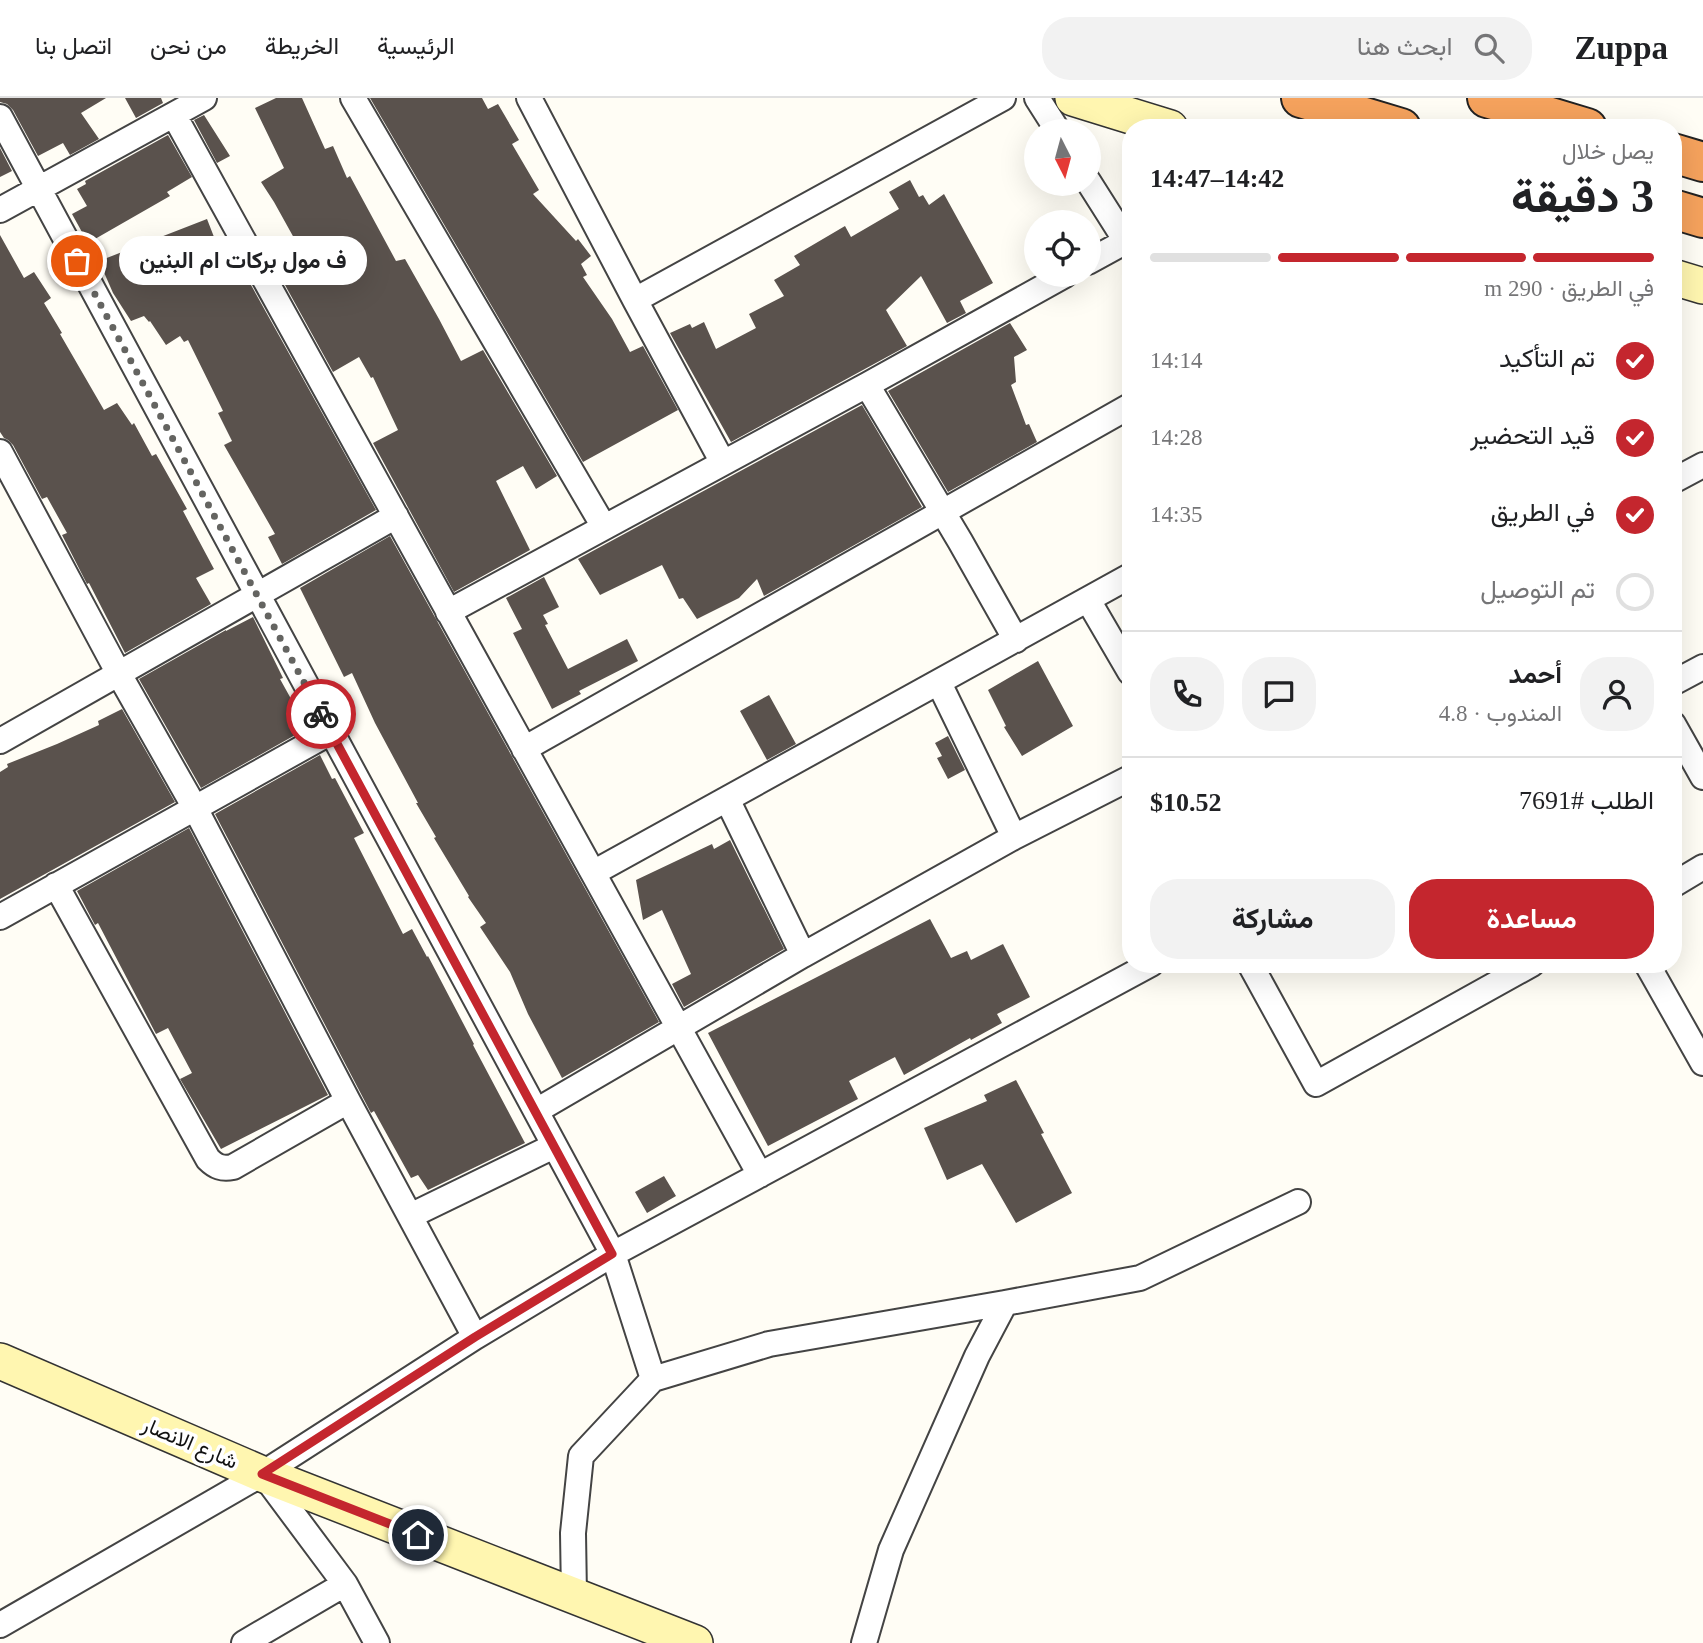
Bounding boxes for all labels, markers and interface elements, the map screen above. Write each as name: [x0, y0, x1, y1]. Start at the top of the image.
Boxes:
search box: [1042, 17, 1532, 80]
icon: search: [1470, 29, 1508, 67]
text: Zuppa: [1574, 30, 1668, 66]
text: ابحث هنا: [1357, 32, 1452, 61]
text: اتصل بنا: [35, 33, 112, 59]
text: من نحن: [150, 33, 227, 59]
text: الخريطة: [265, 33, 339, 59]
text: الرئيسية: [377, 33, 455, 59]
north arrow: [1024, 119, 1101, 196]
map controls: [1024, 119, 1101, 287]
text: يصل خلال: [1562, 139, 1654, 164]
text: 14:42–14:47: [1150, 164, 1284, 193]
text: 3 دقيقة: [1511, 171, 1654, 222]
button: locate: [1024, 210, 1101, 287]
pin: [47, 231, 107, 291]
callout: ف مول بركات ام البنين: [119, 236, 368, 286]
icon: bag: [58, 242, 96, 280]
text: ف مول بركات ام البنين: [139, 248, 347, 273]
text: في الطريق · 290 m: [1484, 276, 1654, 301]
icon: check: [1616, 342, 1654, 380]
text: تم التأكيد: [1499, 344, 1595, 373]
text: 14:14: [1150, 348, 1202, 373]
icon: check: [1616, 419, 1654, 457]
text: قيد التحضير: [1470, 421, 1595, 450]
text: 14:28: [1150, 425, 1202, 450]
icon: check: [1616, 496, 1654, 534]
text: في الطريق: [1490, 498, 1595, 527]
text: 14:35: [1150, 502, 1202, 527]
text: تم التوصيل: [1480, 575, 1595, 604]
button: phone: [1150, 657, 1224, 731]
button: chat: [1242, 657, 1316, 731]
button: person: [1580, 657, 1654, 731]
text: أحمد: [1509, 660, 1562, 689]
courier: [286, 679, 356, 749]
icon: bike: [302, 695, 340, 733]
text: المندوب · 4.8: [1439, 701, 1562, 726]
text: الطلب #7691: [1519, 786, 1654, 815]
text: $10.52: [1150, 788, 1222, 817]
button: مشاركة: [1150, 879, 1395, 959]
button: مساعدة: [1409, 879, 1654, 959]
street label: شارع الانصار: [137, 1412, 241, 1476]
pin: [388, 1505, 448, 1565]
icon: home: [399, 1516, 437, 1554]

